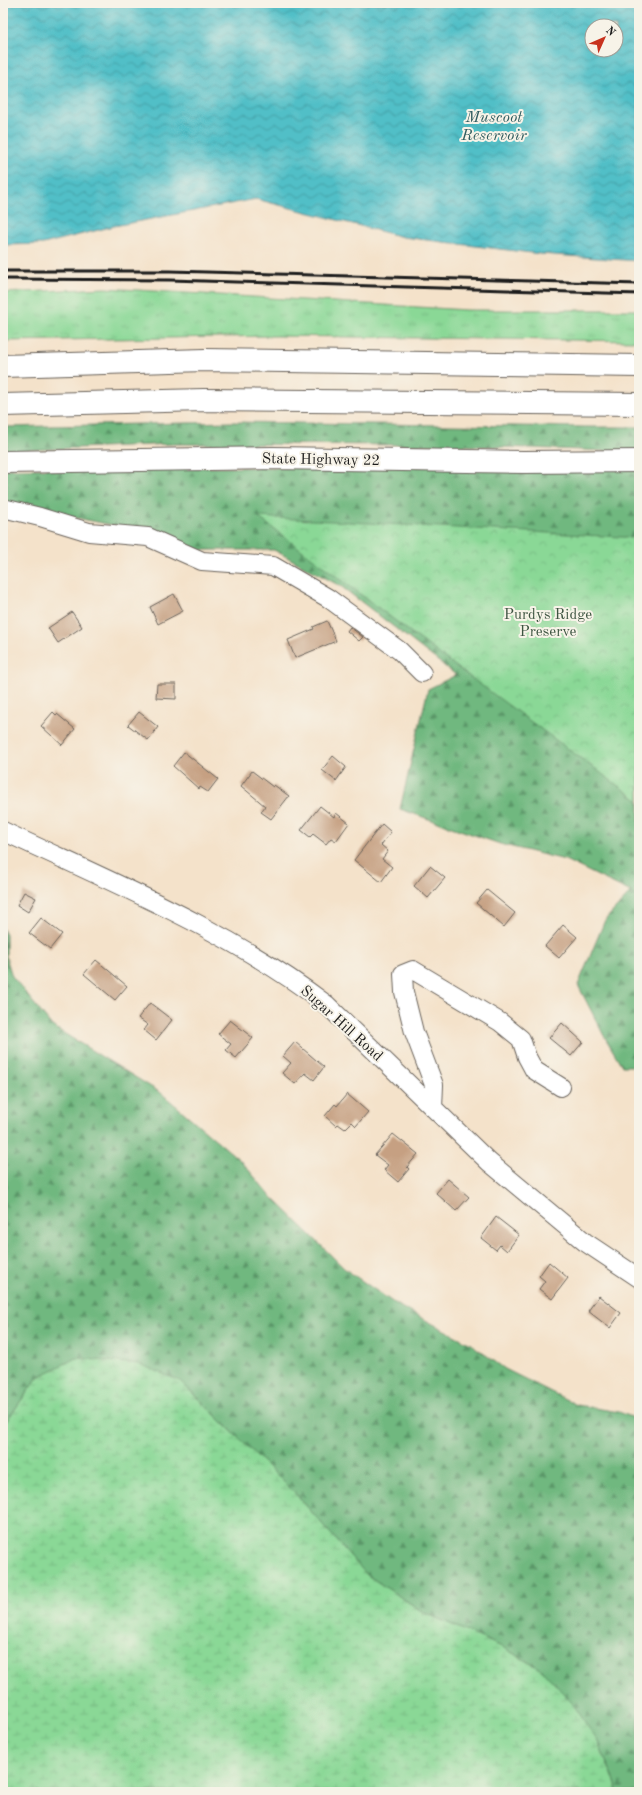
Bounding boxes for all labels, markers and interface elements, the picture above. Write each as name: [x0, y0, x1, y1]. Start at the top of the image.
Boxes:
north arrow: [584, 18, 624, 58]
text: N: [603, 25, 617, 39]
water label: Muscoot Reservoir: [460, 110, 528, 144]
street label: State Highway 22: [262, 452, 380, 469]
park label: Purdys Ridge Preserve: [504, 608, 592, 640]
street label: Sugar Hill Road: [297, 983, 385, 1065]

